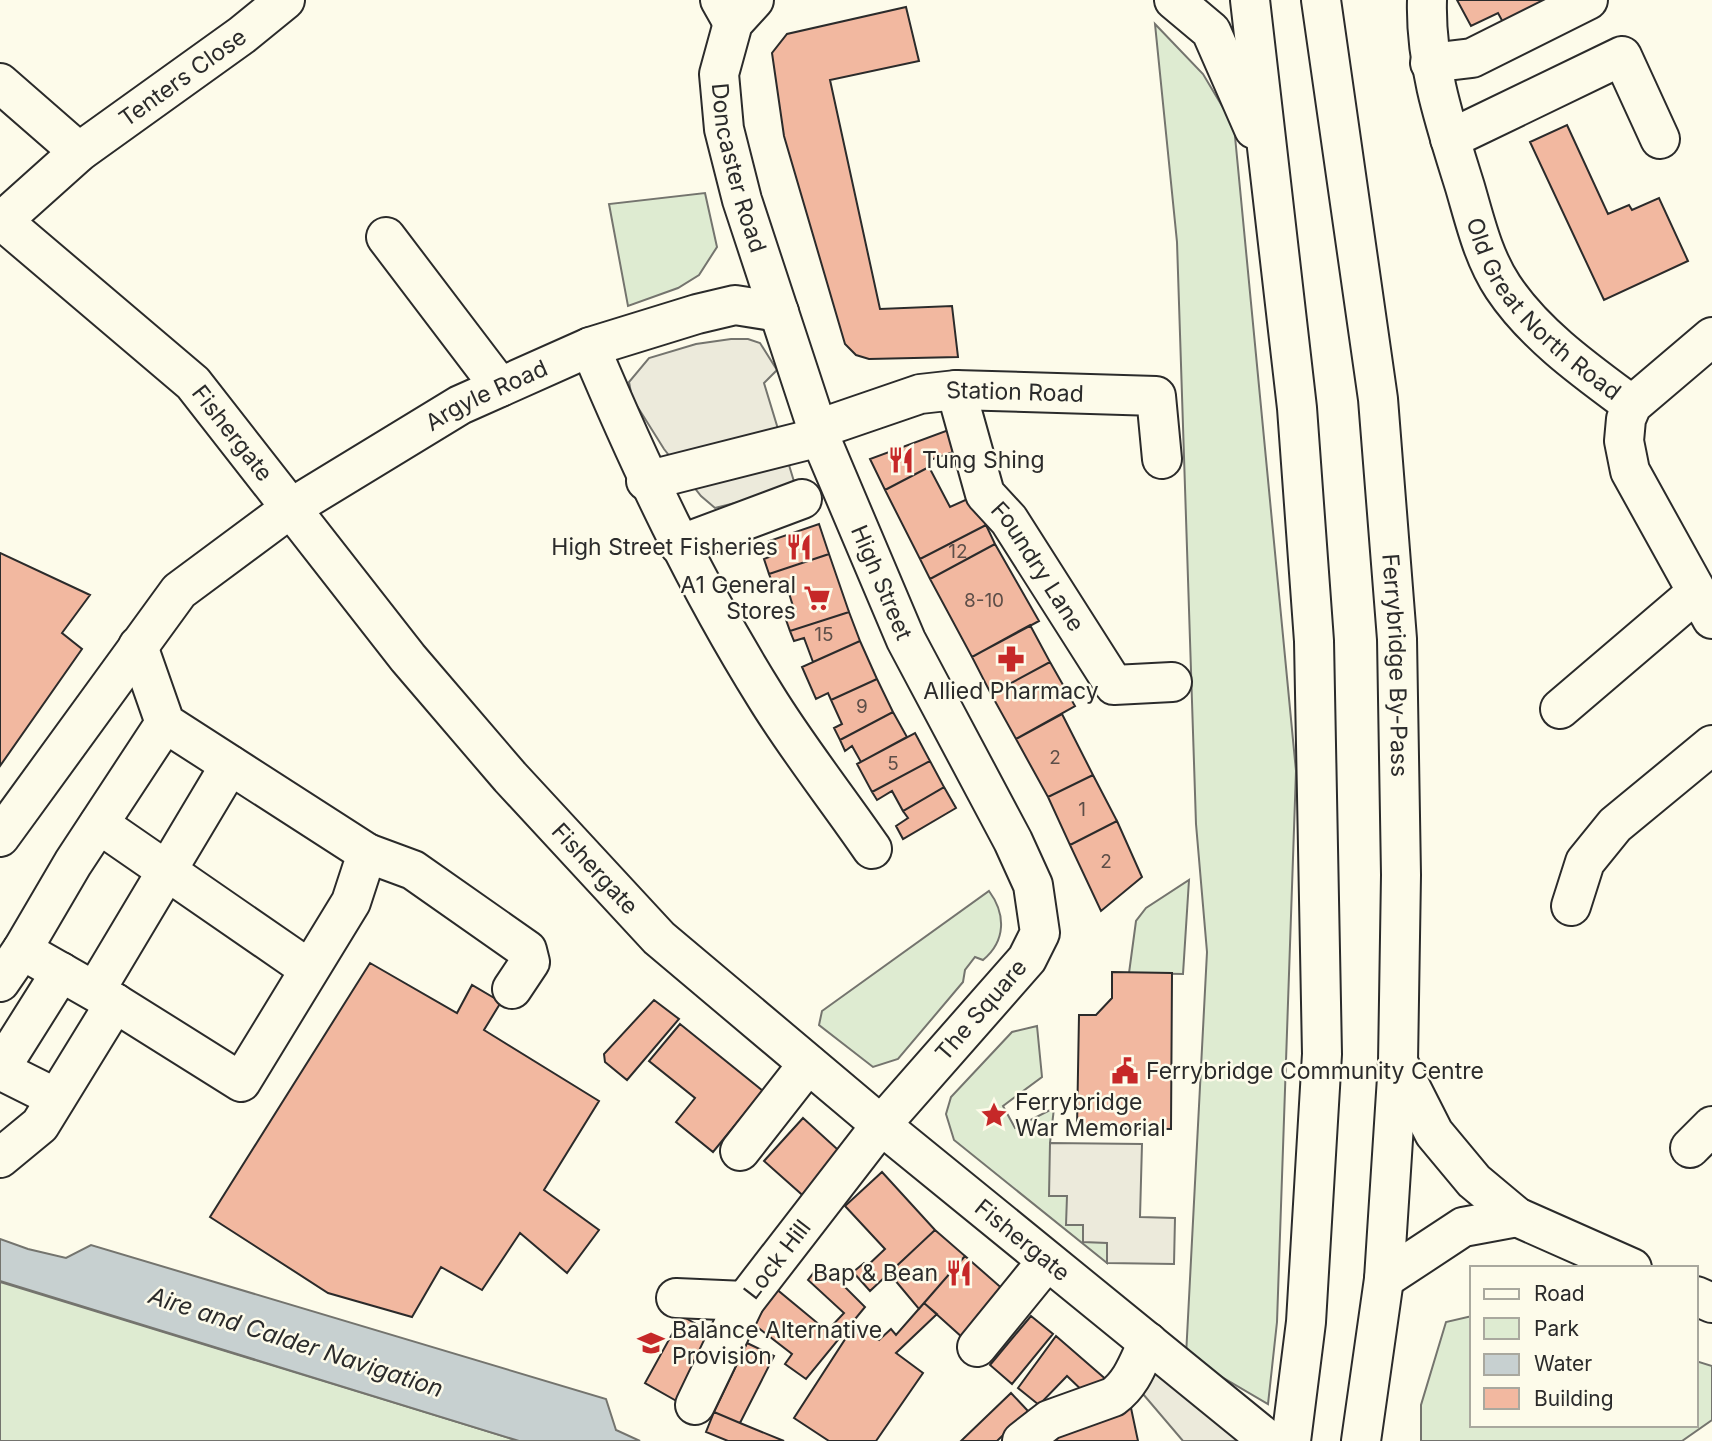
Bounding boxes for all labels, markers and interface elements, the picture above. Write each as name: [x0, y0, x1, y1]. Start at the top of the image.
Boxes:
street label: Tenters Close: [114, 23, 252, 133]
street label: Doncaster Road: [706, 82, 772, 256]
street label: Old Great North Road: [1461, 214, 1626, 406]
street label: Argyle Road: [420, 354, 552, 437]
street label: Station Road: [945, 376, 1084, 408]
street label: Fishergate: [186, 380, 279, 487]
restaurant icon: Tung Shing: [886, 445, 916, 475]
place label: Tung Shing: [922, 446, 1045, 474]
street label: Foundry Lane: [985, 496, 1090, 637]
street label: High Street: [845, 521, 918, 644]
restaurant icon: High Street Fisheries: [784, 532, 814, 562]
place label: High Street Fisheries: [551, 533, 778, 561]
house number: 12: [948, 540, 968, 563]
street label: Ferrybridge By-Pass: [1376, 553, 1413, 777]
place label: A1 General Stores: [680, 571, 796, 625]
supermarket icon: A1 General Stores: [802, 583, 832, 613]
house number: 8-10: [964, 589, 1004, 612]
house number: 15: [814, 623, 834, 646]
pharmacy icon: Allied Pharmacy: [996, 644, 1026, 674]
place label: Allied Pharmacy: [923, 677, 1099, 705]
house number: 9: [856, 695, 868, 718]
house number: 2: [1049, 746, 1061, 769]
house number: 5: [887, 752, 899, 775]
house number: 1: [1078, 798, 1086, 821]
street label: Fishergate: [546, 817, 644, 920]
house number: 2: [1100, 850, 1112, 873]
street label: The Square: [929, 954, 1033, 1066]
public building icon: Ferrybridge Community Centre: [1110, 1056, 1140, 1086]
place label: Ferrybridge Community Centre: [1146, 1057, 1484, 1085]
place label: Ferrybridge War Memorial: [1015, 1088, 1166, 1142]
place icon: Ferrybridge War Memorial: [979, 1100, 1009, 1130]
street label: Fishergate: [969, 1193, 1076, 1287]
street label: Lock Hill: [738, 1214, 817, 1305]
restaurant icon: Bap & Bean: [944, 1258, 974, 1288]
place label: Bap & Bean: [813, 1259, 938, 1287]
legend: [1470, 1266, 1698, 1427]
water label: Aire and Calder Navigation: [144, 1280, 447, 1403]
text: Road: [1534, 1281, 1585, 1306]
place label: Balance Alternative Provision: [672, 1316, 882, 1370]
text: Park: [1534, 1316, 1579, 1341]
school or university icon: Balance Alternative Provision: [636, 1328, 666, 1358]
text: Water: [1534, 1351, 1592, 1376]
text: Building: [1534, 1386, 1614, 1411]

